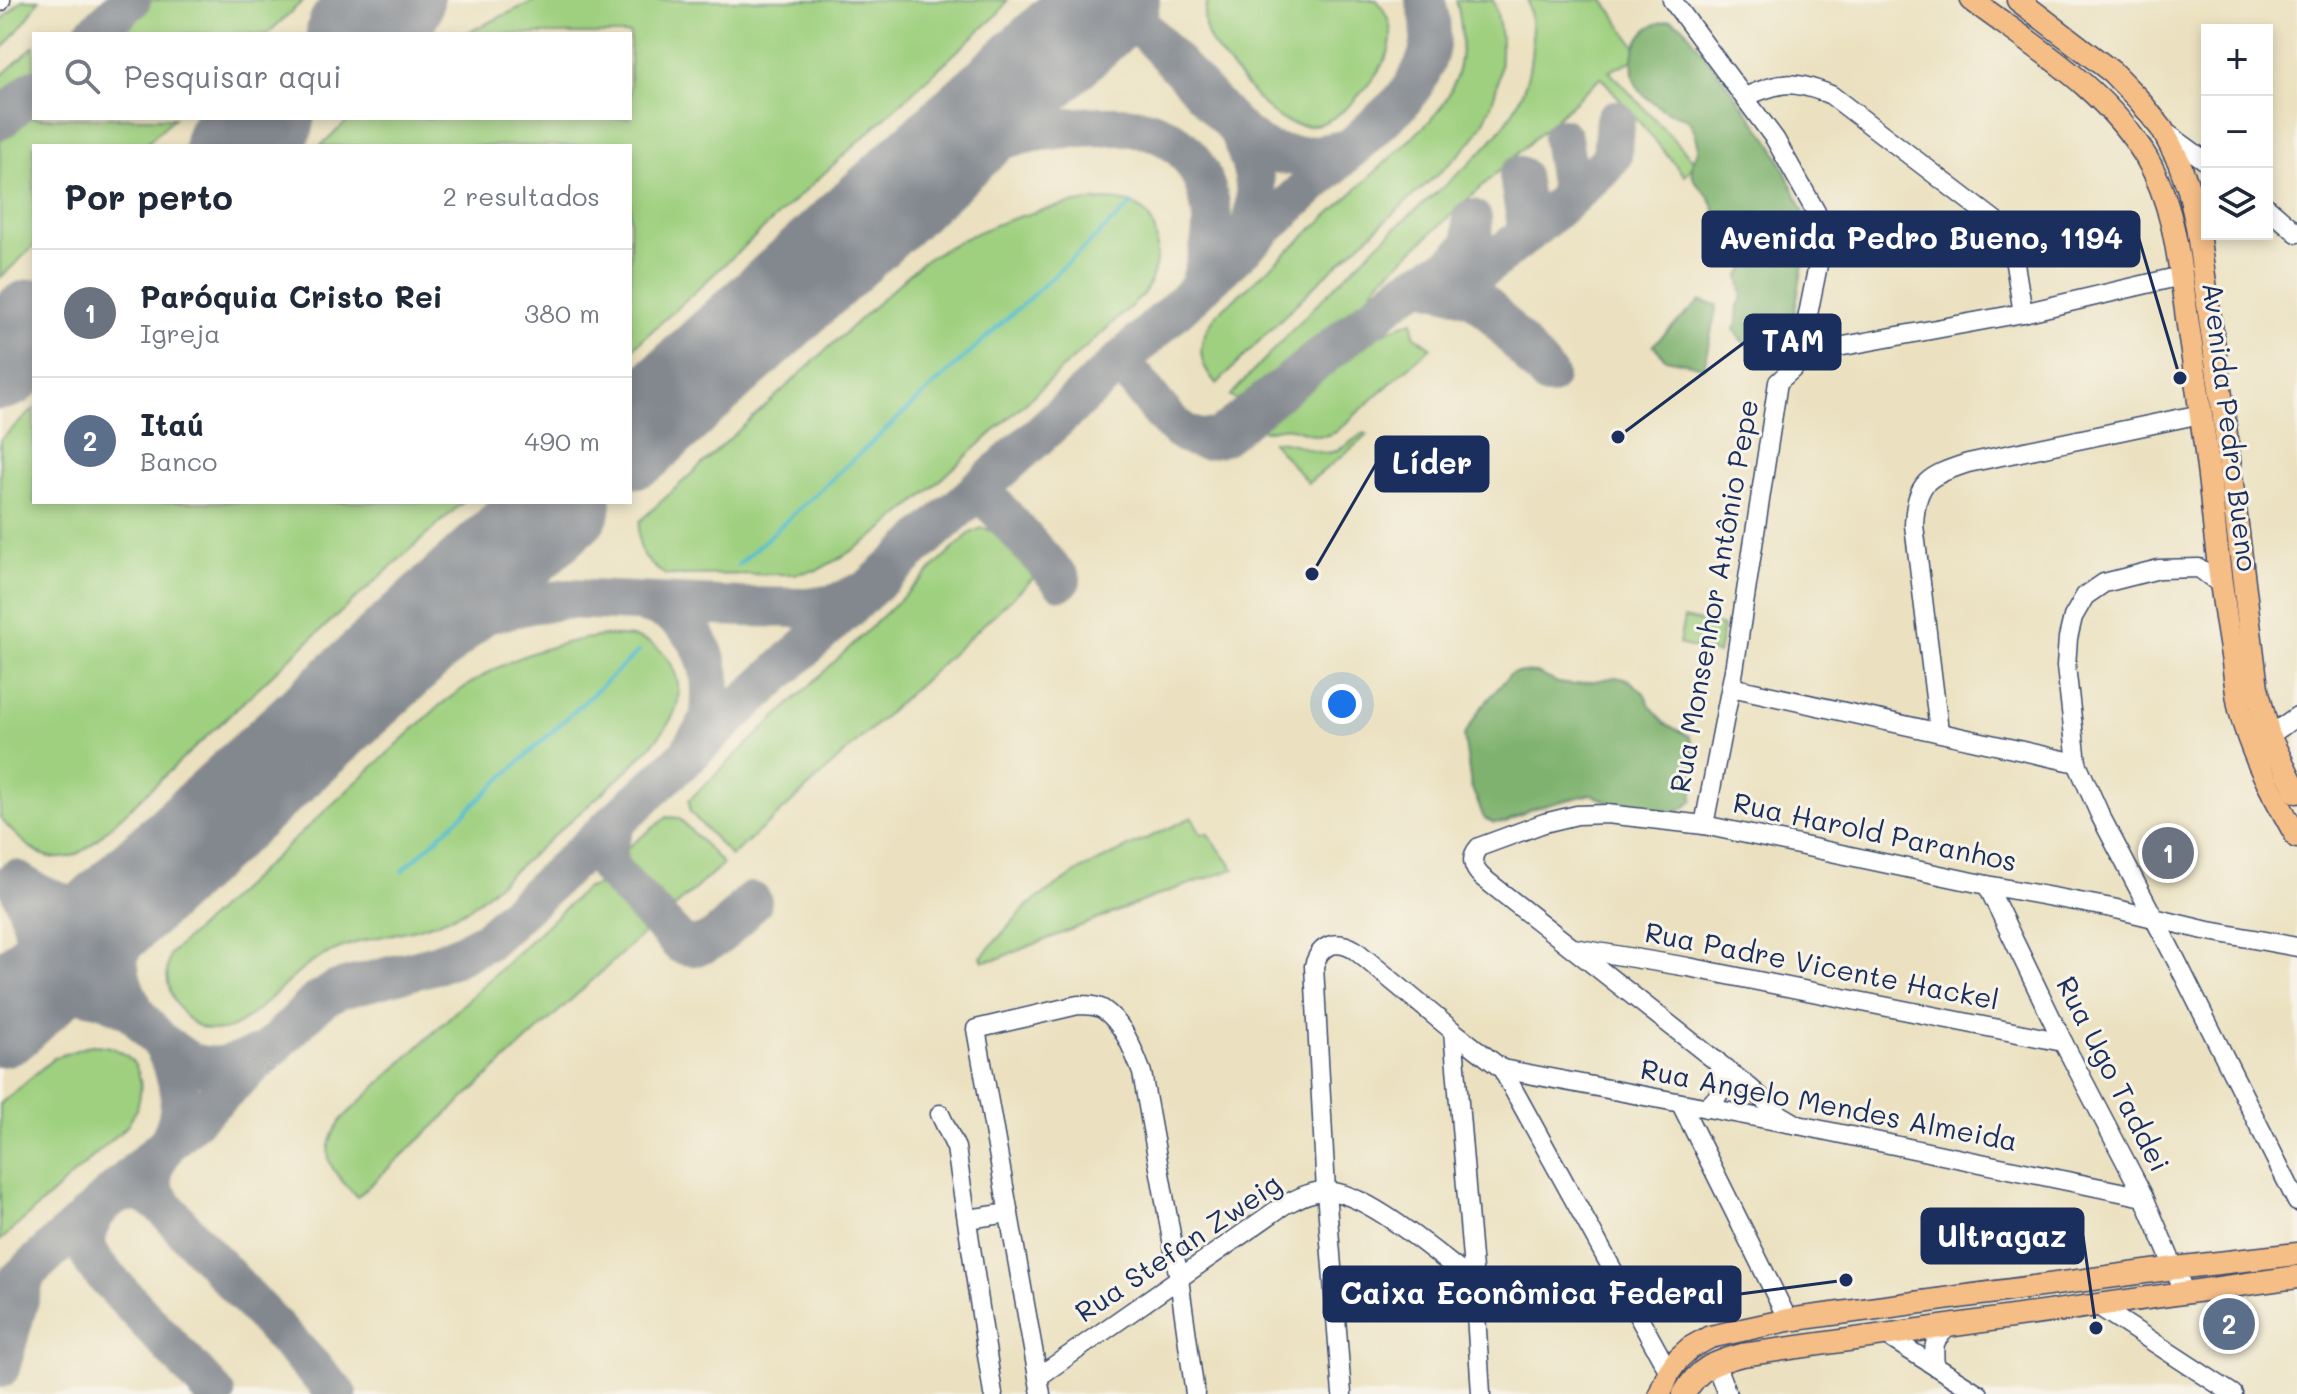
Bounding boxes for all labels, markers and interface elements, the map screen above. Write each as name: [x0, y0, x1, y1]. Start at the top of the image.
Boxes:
map controls: [2201, 24, 2273, 240]
button: +: [2201, 24, 2273, 96]
search box: [32, 32, 632, 120]
icon: search: [60, 54, 104, 98]
text: Pesquisar aqui: [124, 56, 342, 96]
button: −: [2201, 96, 2273, 168]
button: layers: [2201, 168, 2273, 240]
text: Por perto: [64, 174, 233, 219]
text: 2 resultados: [442, 179, 600, 213]
callout: Avenida Pedro Bueno, 1194: [1703, 212, 2139, 266]
text: Avenida Pedro Bueno, 1194: [1719, 217, 2123, 257]
text: Paróquia Cristo Rei: [140, 276, 443, 316]
street label: Avenida Pedro Bueno: [2195, 280, 2267, 573]
text: 1: [84, 296, 96, 330]
text: 380 m: [524, 296, 600, 330]
callout: TAM: [1745, 315, 1840, 369]
text: Igreja: [140, 316, 221, 350]
text: TAM: [1762, 320, 1824, 360]
street label: Rua Monsenhor Antônio Pepe: [1661, 396, 1765, 795]
text: Itaú: [140, 404, 204, 444]
text: 2: [83, 424, 97, 458]
text: 490 m: [524, 424, 600, 458]
callout: Líder: [1376, 437, 1488, 491]
text: Líder: [1392, 442, 1472, 482]
text: Banco: [140, 444, 217, 478]
your location: [1322, 684, 1362, 724]
street label: Rua Harold Paranhos: [1730, 783, 2020, 879]
pin: 1: [2142, 823, 2194, 883]
street label: Rua Padre Vicente Hackel: [1642, 913, 2002, 1017]
street label: Rua Ugo Taddei: [2049, 970, 2179, 1177]
street label: Rua Angelo Mendes Almeida: [1638, 1050, 2021, 1158]
street label: Rua Stefan Zweig: [1068, 1165, 1287, 1329]
callout: Ultragaz: [1922, 1209, 2083, 1263]
text: Ultragaz: [1937, 1215, 2067, 1255]
callout: Caixa Econômica Federal: [1324, 1267, 1740, 1321]
text: Caixa Econômica Federal: [1340, 1272, 1724, 1312]
pin: 2: [2203, 1294, 2255, 1354]

